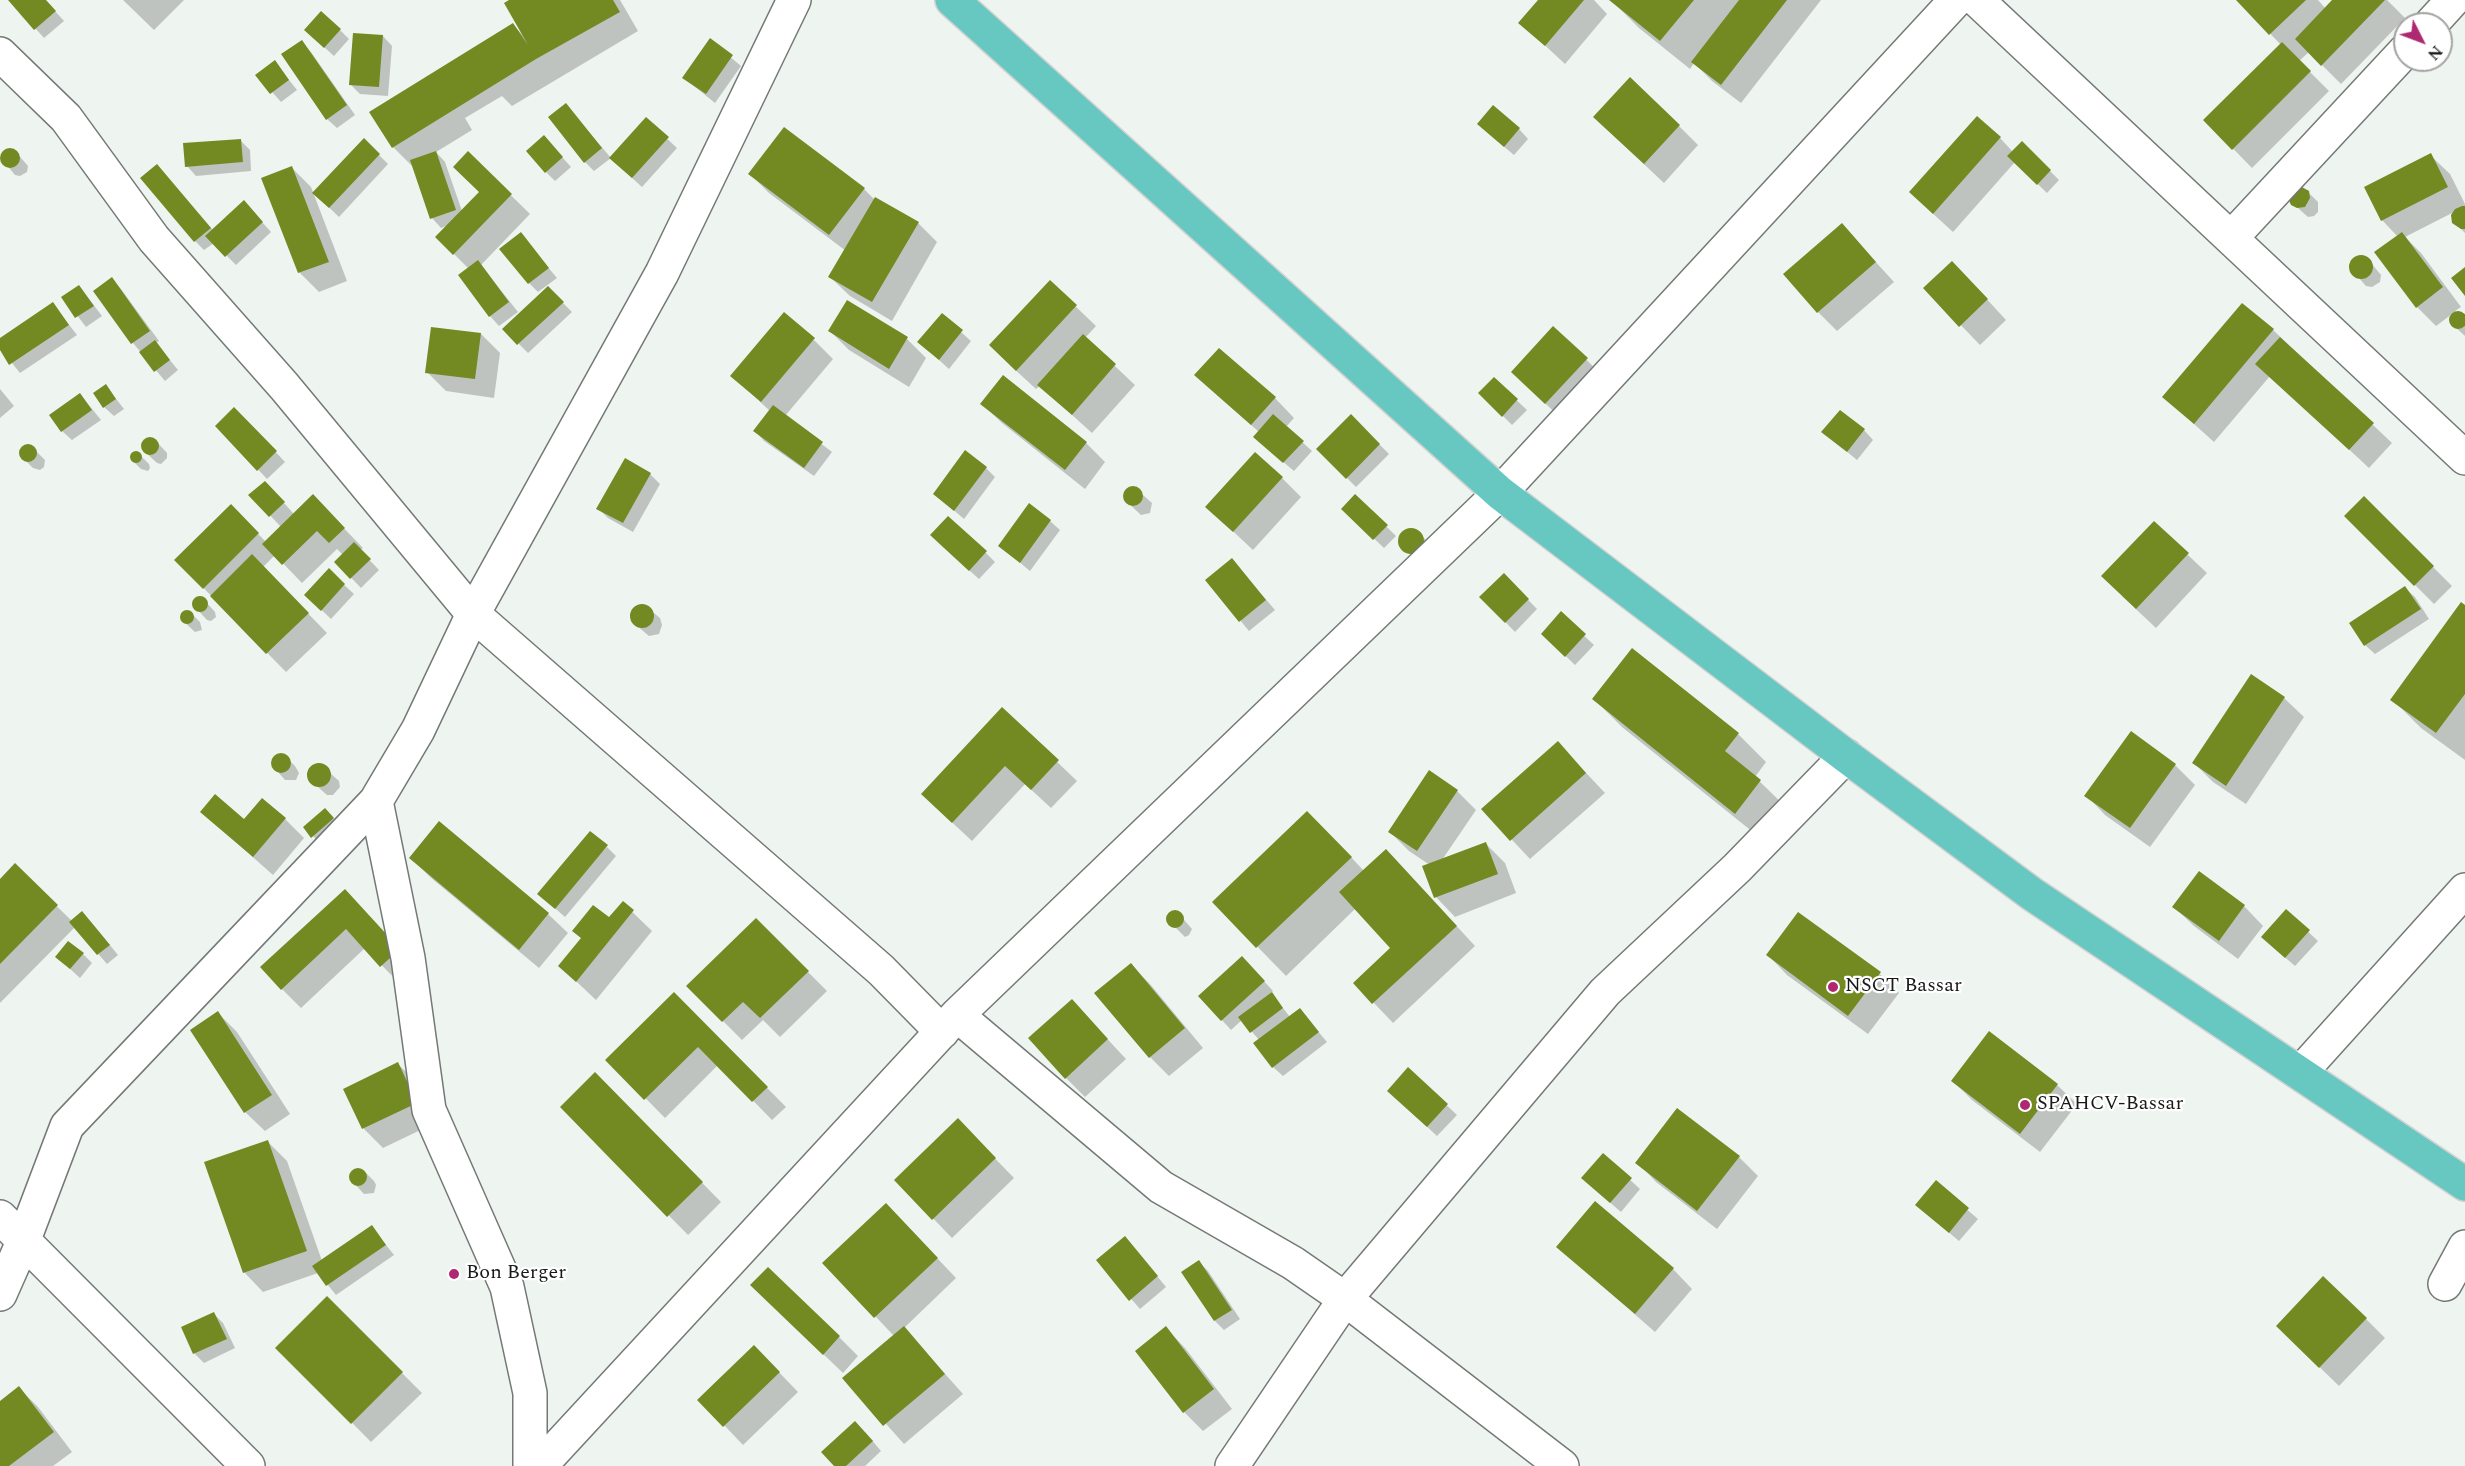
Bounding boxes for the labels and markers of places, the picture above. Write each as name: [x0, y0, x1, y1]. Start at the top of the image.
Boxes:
place label: NSCT Bassar: [1845, 975, 1962, 999]
marker: NSCT Bassar: [1826, 980, 1840, 994]
place label: SPAHCV-Bassar: [2037, 1093, 2183, 1117]
marker: SPAHCV-Bassar: [2018, 1098, 2032, 1112]
place label: Bon Berger: [466, 1262, 566, 1286]
marker: Bon Berger: [447, 1267, 461, 1281]

